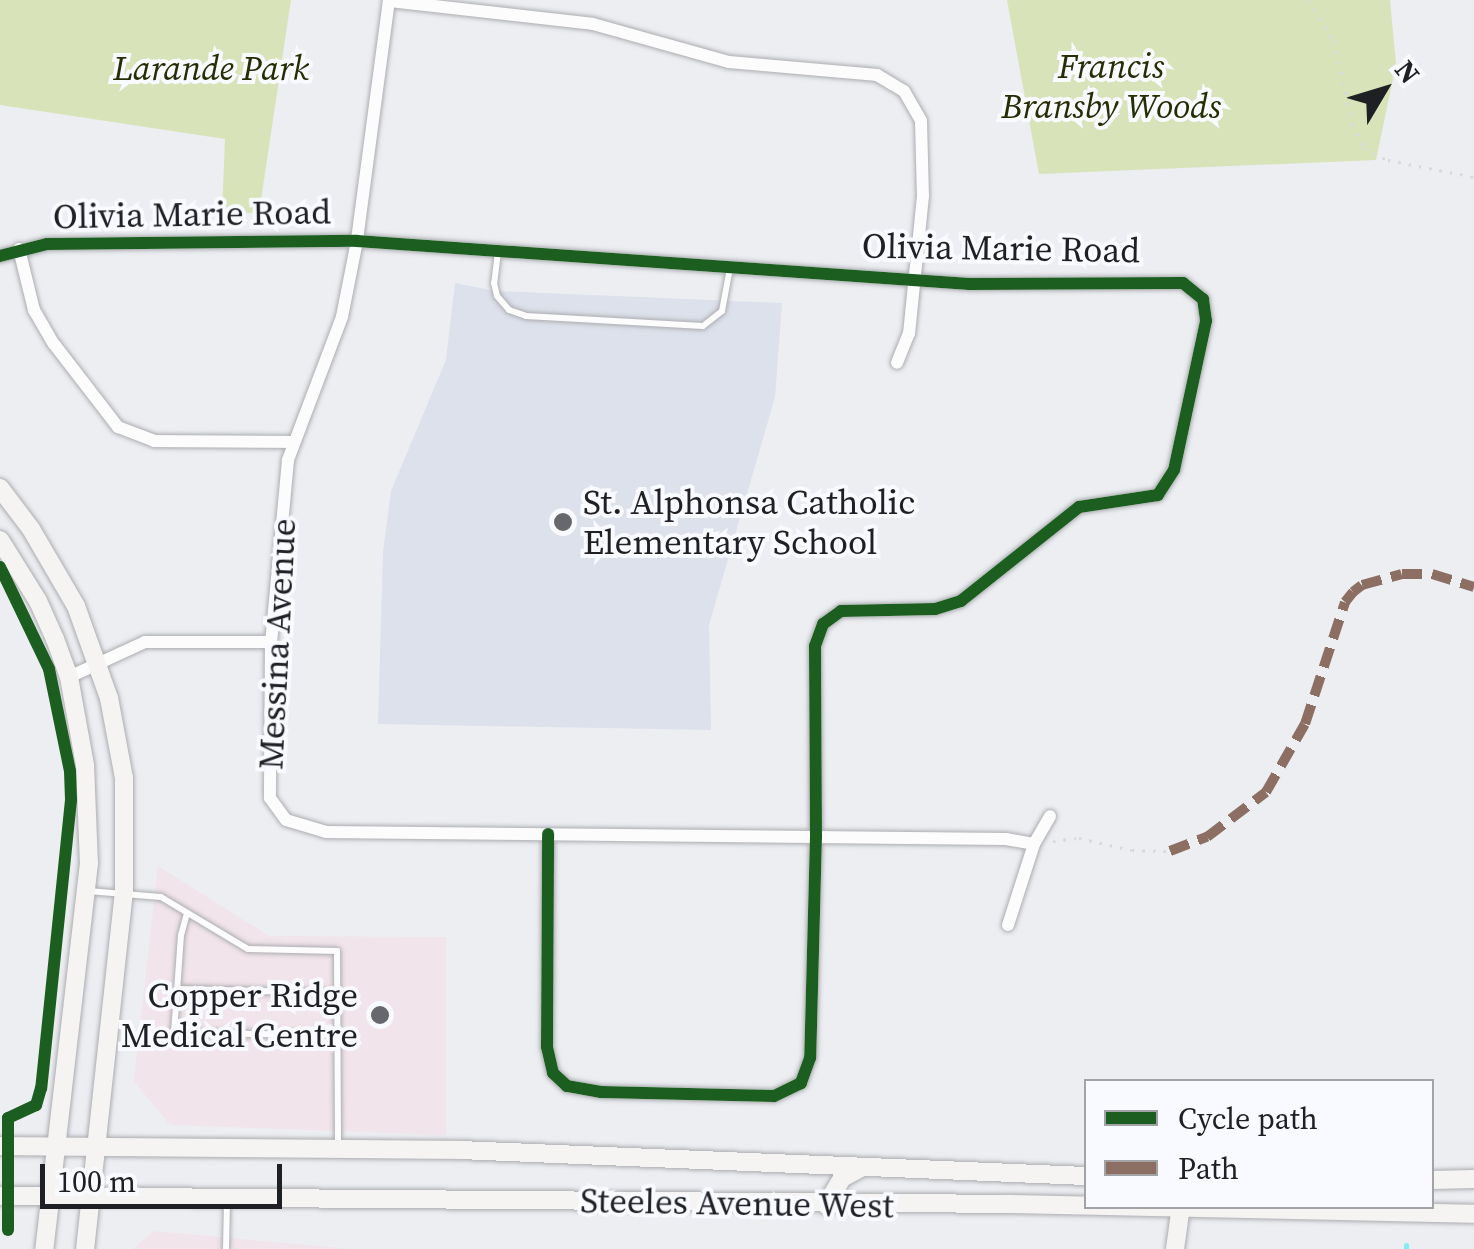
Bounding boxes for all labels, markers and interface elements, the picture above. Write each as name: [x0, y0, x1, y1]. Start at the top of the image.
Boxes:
north arrow: [1334, 40, 1434, 140]
park label: Francis Bransby Woods: [1001, 45, 1221, 127]
park label: Larande Park: [113, 47, 309, 89]
text: N: [1386, 52, 1429, 91]
street label: Olivia Marie Road: [53, 191, 331, 237]
street label: Olivia Marie Road: [862, 225, 1140, 271]
place label: St. Alphonsa Catholic Elementary School: [583, 481, 915, 563]
marker: St. Alphonsa Catholic Elementary School: [552, 511, 574, 533]
street label: Messina Avenue: [249, 517, 305, 771]
place label: Copper Ridge Medical Centre: [121, 974, 358, 1056]
marker: Copper Ridge Medical Centre: [367, 1002, 393, 1028]
legend: [1084, 1079, 1434, 1209]
text: Cycle path: [1178, 1098, 1318, 1139]
scale bar: [45, 1144, 288, 1206]
text: Path: [1178, 1148, 1239, 1189]
text: 100 m: [57, 1161, 136, 1202]
street label: Steeles Avenue West: [579, 1179, 895, 1227]

